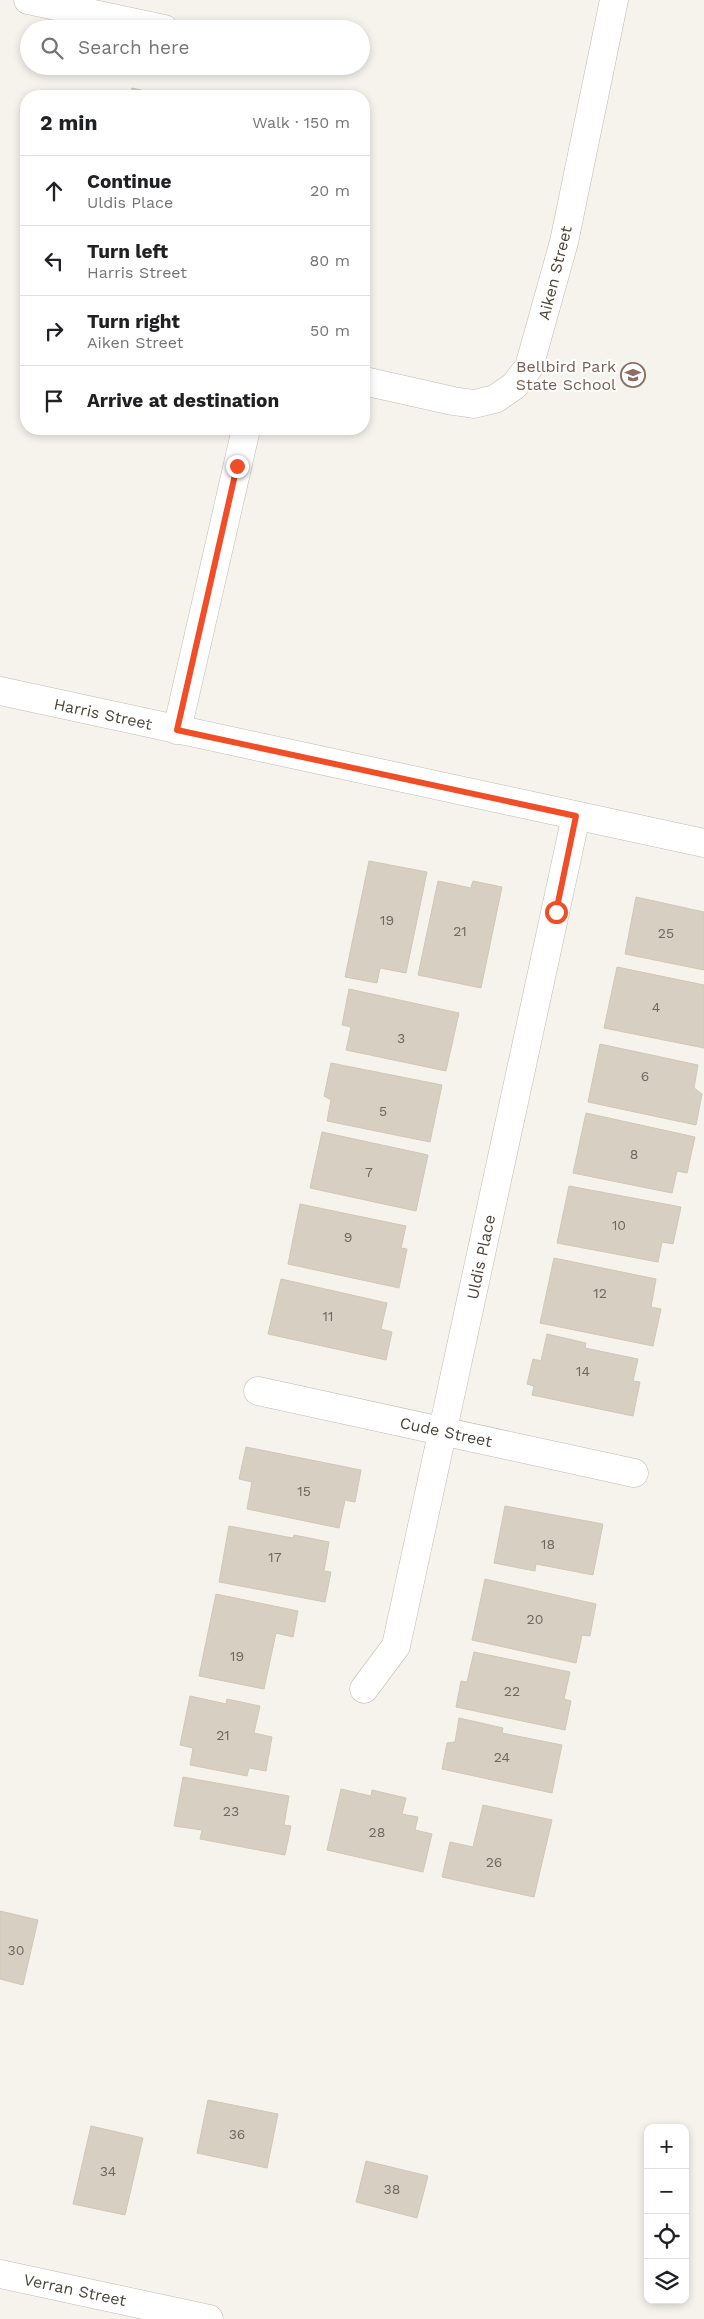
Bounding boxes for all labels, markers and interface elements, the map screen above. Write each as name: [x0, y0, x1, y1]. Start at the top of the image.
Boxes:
search box: [20, 20, 370, 75]
icon: search: [38, 34, 66, 62]
text: Search here: [78, 36, 189, 59]
text: 2 min: [40, 110, 97, 135]
text: Walk · 150 m: [252, 113, 350, 132]
text: Continue: [87, 170, 171, 193]
icon: ahead: [40, 177, 68, 205]
text: 20 m: [310, 181, 350, 200]
text: Uldis Place: [87, 193, 173, 212]
street label: Aiken Street: [534, 224, 576, 322]
text: Turn left: [87, 240, 168, 263]
icon: left: [40, 247, 68, 275]
text: 80 m: [309, 251, 350, 270]
text: Harris Street: [87, 263, 187, 282]
text: Turn right: [87, 310, 180, 333]
icon: right: [40, 317, 68, 345]
text: 50 m: [310, 321, 350, 340]
text: Aiken Street: [87, 333, 183, 352]
place label: Bellbird Park State School: [516, 357, 616, 394]
school or university icon: Bellbird Park State School: [620, 362, 646, 388]
icon: arrive: [40, 387, 68, 415]
text: Arrive at destination: [87, 389, 279, 412]
route end: [226, 455, 249, 478]
street label: Harris Street: [52, 694, 154, 734]
route start: [545, 901, 568, 924]
house number: 19: [380, 912, 394, 928]
house number: 21: [453, 923, 467, 939]
house number: 25: [658, 925, 674, 941]
house number: 4: [652, 999, 660, 1015]
house number: 3: [397, 1030, 405, 1046]
house number: 6: [641, 1068, 649, 1084]
house number: 5: [379, 1103, 387, 1119]
house number: 8: [630, 1146, 638, 1162]
house number: 7: [365, 1164, 373, 1180]
street label: Uldis Place: [463, 1213, 499, 1301]
house number: 10: [612, 1217, 626, 1233]
house number: 9: [344, 1229, 352, 1245]
house number: 12: [593, 1285, 607, 1301]
house number: 11: [323, 1308, 333, 1324]
house number: 14: [576, 1363, 590, 1379]
street label: Cude Street: [398, 1413, 494, 1451]
house number: 15: [297, 1483, 311, 1499]
house number: 18: [541, 1536, 555, 1552]
house number: 17: [268, 1549, 282, 1565]
house number: 20: [527, 1611, 543, 1627]
house number: 19: [230, 1648, 244, 1664]
house number: 22: [504, 1683, 520, 1699]
house number: 21: [216, 1727, 230, 1743]
house number: 24: [494, 1749, 510, 1765]
house number: 23: [223, 1803, 239, 1819]
house number: 28: [369, 1824, 385, 1840]
house number: 26: [486, 1854, 502, 1870]
house number: 30: [8, 1942, 24, 1958]
map controls: [644, 2124, 689, 2304]
button: +: [644, 2124, 689, 2169]
house number: 36: [229, 2126, 245, 2142]
house number: 34: [100, 2163, 116, 2179]
button: −: [644, 2169, 689, 2214]
house number: 38: [384, 2181, 400, 2197]
button: locate: [644, 2214, 689, 2259]
button: layers: [644, 2259, 689, 2304]
street label: Verran Street: [22, 2270, 128, 2310]

